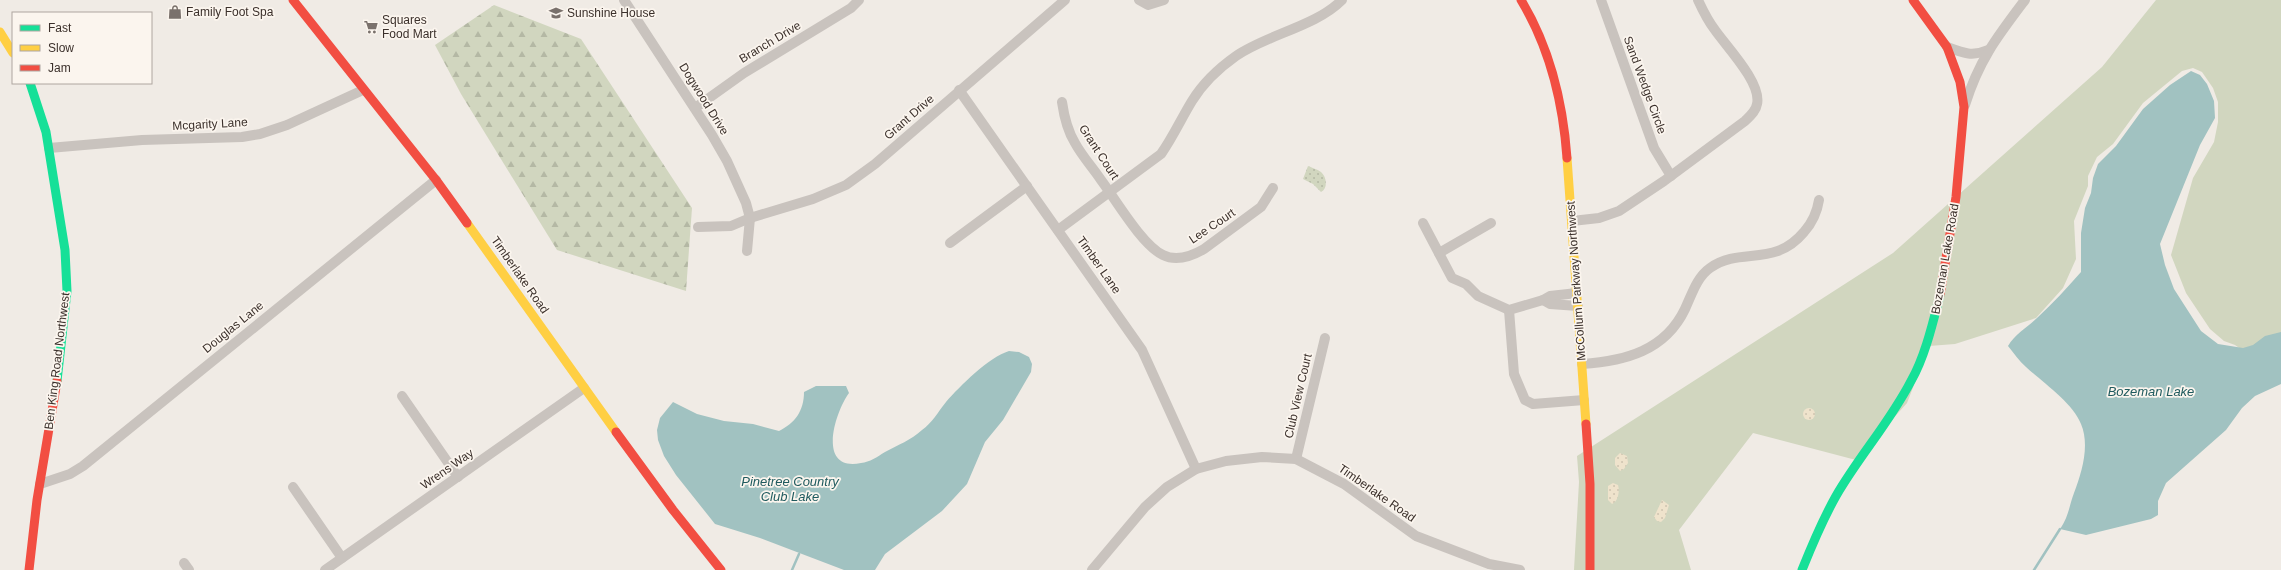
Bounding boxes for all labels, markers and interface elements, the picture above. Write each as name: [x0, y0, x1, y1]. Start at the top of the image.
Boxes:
shop icon: Family Foot Spa: [167, 4, 183, 20]
place label: Family Foot Spa: [186, 5, 274, 19]
school or university icon: Sunshine House: [548, 5, 564, 21]
place label: Sunshine House: [567, 6, 655, 20]
legend: [12, 12, 152, 84]
place label: Squares Food Mart: [382, 13, 437, 41]
street label: Branch Drive: [737, 18, 804, 66]
supermarket icon: Squares Food Mart: [363, 19, 379, 35]
text: Fast: [48, 21, 72, 35]
street label: Sand Wedge Circle: [1621, 34, 1669, 136]
text: Slow: [48, 41, 74, 55]
text: Jam: [48, 61, 71, 75]
street label: Dogwood Drive: [676, 61, 732, 138]
street label: Grant Drive: [881, 91, 937, 142]
street label: Mcgarity Lane: [172, 115, 248, 133]
street label: Grant Court: [1076, 122, 1122, 183]
street label: McCollum Parkway Northwest: [1563, 200, 1589, 361]
street label: Bozeman Lake Road: [1928, 203, 1962, 315]
street label: Lee Court: [1186, 205, 1238, 247]
street label: Timberlake Road: [488, 234, 552, 316]
street label: Timber Lane: [1074, 234, 1124, 297]
street label: Ben King Road Northwest: [42, 291, 72, 430]
street label: Douglas Lane: [200, 298, 266, 356]
street label: Club View Court: [1281, 352, 1315, 440]
water label: Bozeman Lake: [2108, 384, 2194, 399]
street label: Wrens Way: [418, 446, 476, 492]
street label: Timberlake Road: [1336, 461, 1418, 525]
water label: Pinetree Country Club Lake: [741, 474, 840, 504]

